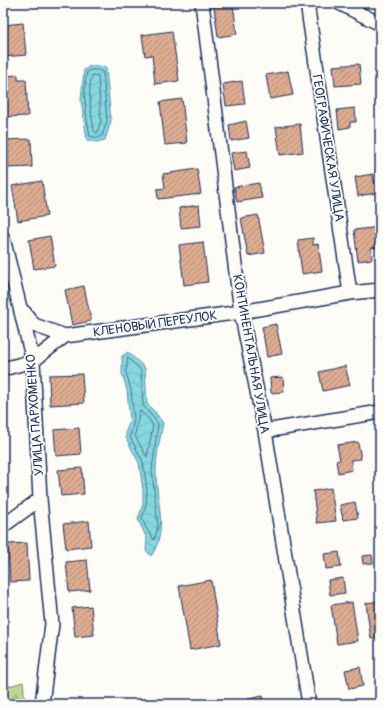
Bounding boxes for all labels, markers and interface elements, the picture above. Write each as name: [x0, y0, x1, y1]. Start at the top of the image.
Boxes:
street label: ГЕОГРАФИЧЕСКАЯ УЛИЦА: [308, 73, 348, 223]
street label: КОНТИНЕНТАЛЬНАЯ УЛИЦА: [229, 273, 273, 435]
street label: КЛЕНОВЫЙ ПЕРЕУЛОК: [92, 307, 218, 341]
street label: УЛИЦА ПАРХОМЕНКО: [23, 354, 47, 476]

